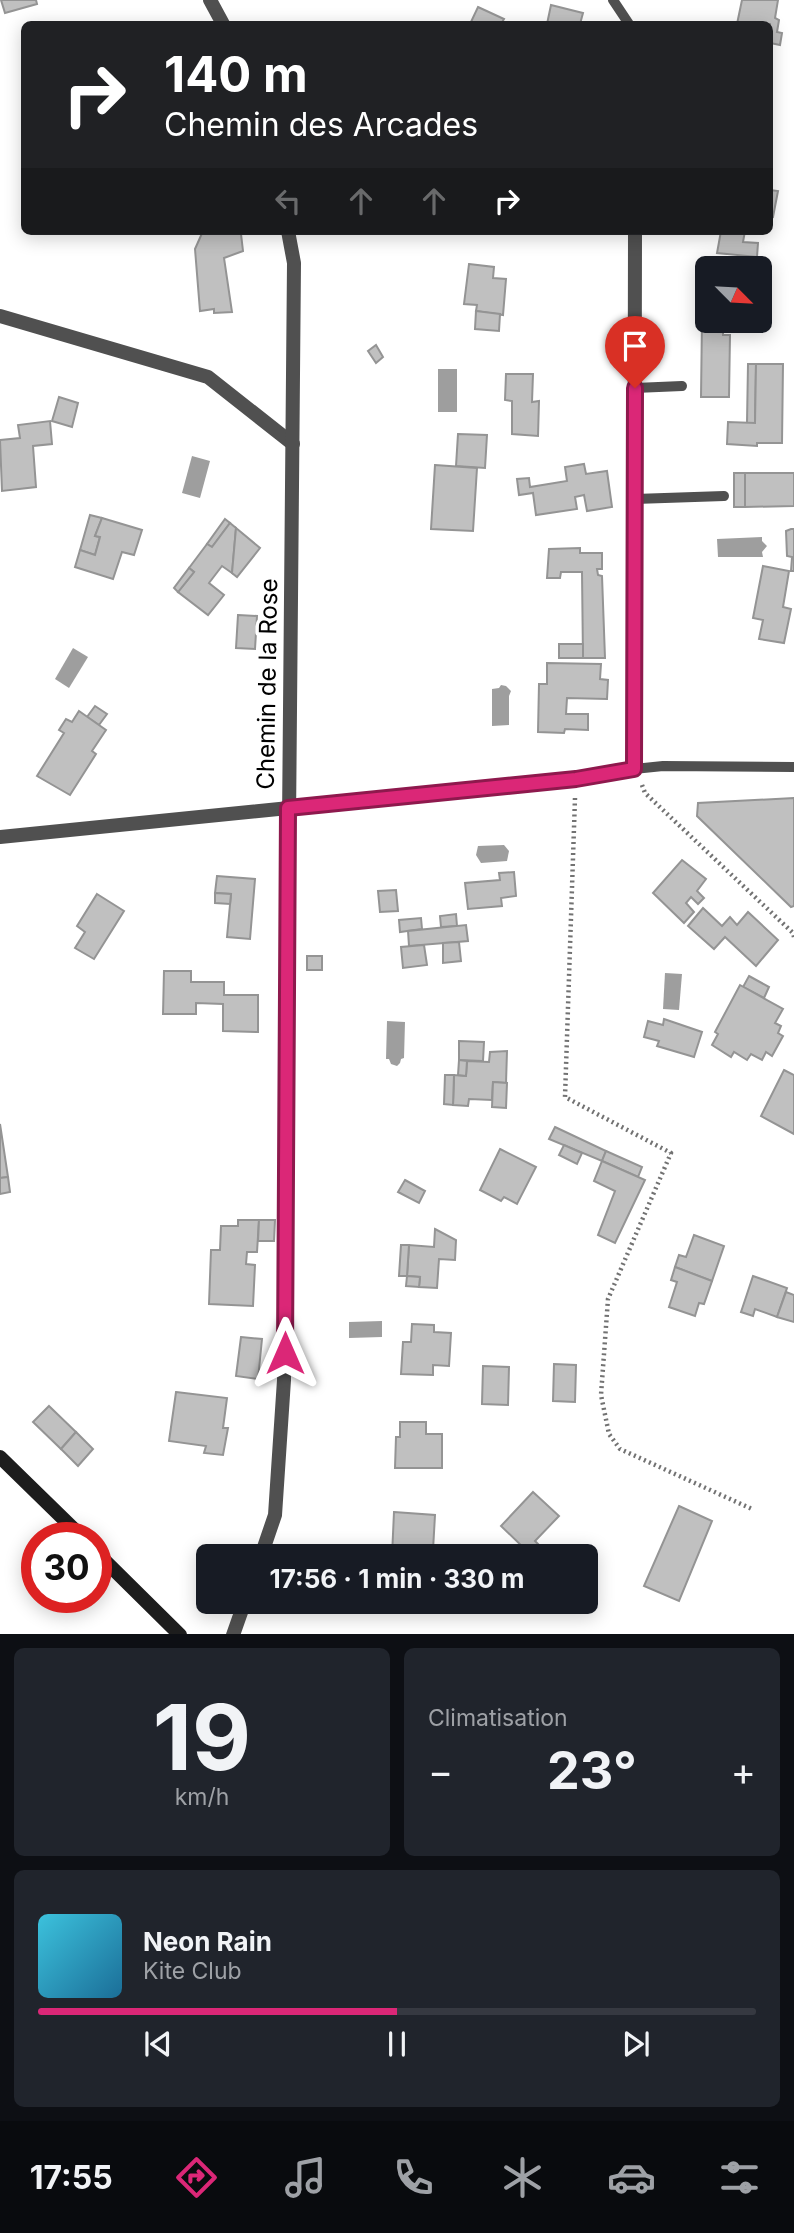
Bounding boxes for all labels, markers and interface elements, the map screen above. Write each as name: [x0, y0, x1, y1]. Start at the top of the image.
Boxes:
text: 140 m: [164, 45, 308, 104]
icon: right: [49, 49, 140, 140]
text: Chemin des Arcades: [164, 105, 478, 144]
icon: left: [269, 182, 307, 220]
icon: ahead: [342, 182, 380, 220]
icon: ahead: [415, 182, 453, 220]
icon: right: [488, 182, 526, 220]
north arrow: [695, 256, 772, 332]
map controls: [695, 256, 772, 333]
pin: [605, 316, 665, 388]
icon: arrive: [616, 327, 654, 365]
street label: Chemin de la Rose: [251, 578, 283, 790]
position arrow: [248, 1316, 322, 1390]
speed limit sign: 30: [21, 1522, 112, 1613]
text: 17:56 · 1 min · 330 m: [270, 1563, 524, 1594]
text: 19: [153, 1682, 251, 1792]
text: Climatisation: [428, 1704, 568, 1732]
text: 23°: [547, 1739, 637, 1802]
text: −: [428, 1748, 453, 1794]
text: +: [731, 1748, 756, 1794]
text: km/h: [175, 1783, 229, 1811]
text: Neon Rain: [143, 1926, 272, 1957]
text: Kite Club: [143, 1957, 242, 1985]
icon: previous: [139, 2025, 177, 2063]
icon: pause: [378, 2025, 416, 2063]
icon: next: [617, 2025, 655, 2063]
icon: directions: [172, 2153, 221, 2202]
icon: music: [281, 2153, 330, 2202]
icon: phone: [389, 2153, 438, 2202]
icon: climate: [498, 2153, 547, 2202]
icon: car: [607, 2153, 656, 2202]
icon: filters: [715, 2153, 764, 2202]
text: 17:55: [30, 2158, 113, 2197]

